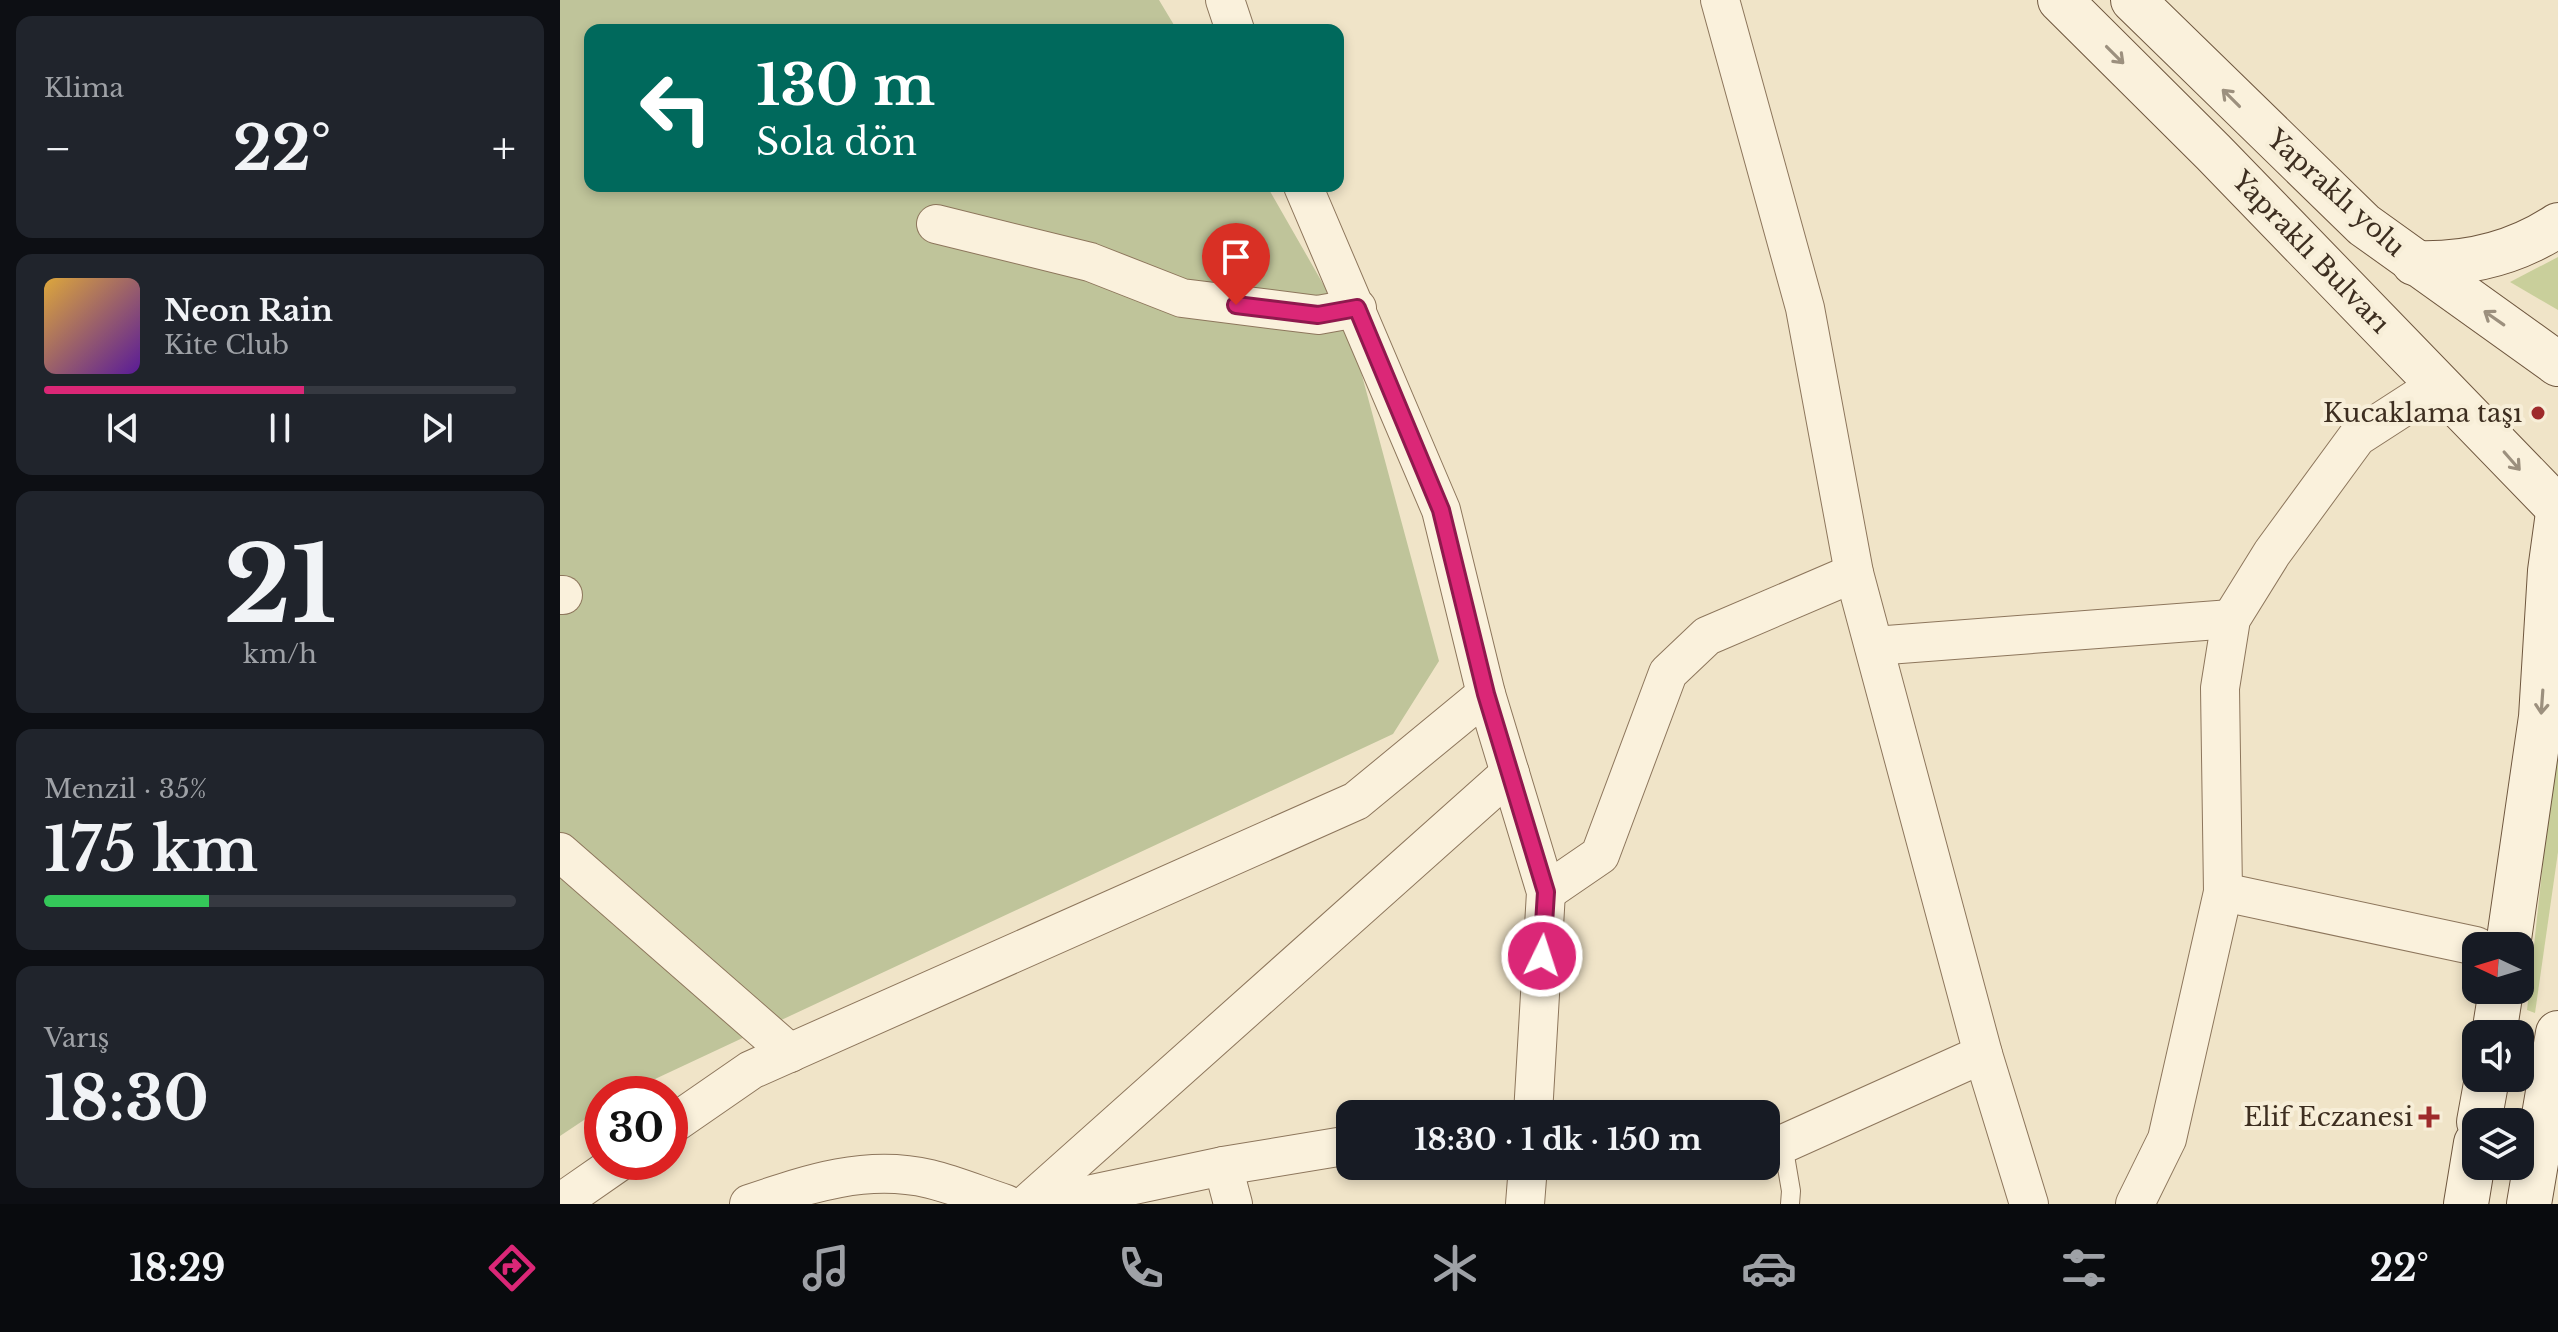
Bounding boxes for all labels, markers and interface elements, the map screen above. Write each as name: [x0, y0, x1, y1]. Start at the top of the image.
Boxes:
one-way arrow: [2105, 45, 2124, 64]
text: 130 m: [756, 51, 935, 120]
icon: left: [624, 56, 728, 160]
text: Klima: [44, 72, 124, 104]
one-way arrow: [2222, 88, 2241, 108]
text: 22°: [233, 112, 331, 186]
text: Sola dön: [756, 120, 917, 165]
text: −: [44, 121, 72, 176]
text: +: [492, 121, 516, 176]
street label: Yapraklı yolu: [2260, 122, 2411, 263]
street label: Yapraklı Bulvarı: [2225, 164, 2397, 340]
pin: [1202, 223, 1270, 305]
icon: arrive: [1214, 235, 1258, 279]
text: Neon Rain: [164, 292, 333, 329]
one-way arrow: [2484, 310, 2506, 327]
text: Kite Club: [164, 329, 289, 361]
place label: Kucaklama taşı: [2323, 397, 2522, 429]
marker: Kucaklama taşı: [2529, 404, 2547, 422]
icon: previous: [101, 406, 145, 450]
icon: pause: [258, 406, 302, 450]
icon: next: [415, 406, 459, 450]
one-way arrow: [2503, 451, 2521, 471]
text: 21: [223, 521, 337, 650]
text: km/h: [243, 638, 317, 670]
one-way arrow: [2534, 688, 2549, 715]
text: Menzil · 35%: [44, 773, 207, 805]
text: 175 km: [44, 813, 258, 887]
position arrow: [1500, 914, 1584, 998]
north arrow: [2462, 932, 2534, 1004]
map controls: [2462, 932, 2534, 1180]
button: sound: [2462, 1020, 2534, 1092]
text: Varış: [44, 1022, 109, 1054]
text: 18:30: [44, 1062, 209, 1136]
speed limit sign: 30: [584, 1076, 688, 1180]
place label: Elif Eczanesi: [2243, 1101, 2413, 1133]
marker: Elif Eczanesi: [2420, 1108, 2438, 1126]
button: layers: [2462, 1108, 2534, 1180]
text: 18:30 · 1 dk · 150 m: [1414, 1121, 1702, 1158]
icon: directions: [484, 1240, 540, 1296]
icon: music: [798, 1240, 854, 1296]
icon: phone: [1113, 1240, 1169, 1296]
icon: climate: [1427, 1240, 1483, 1296]
icon: car: [1741, 1240, 1797, 1296]
icon: filters: [2056, 1240, 2112, 1296]
text: 18:29: [129, 1246, 226, 1291]
text: 22°: [2370, 1246, 2429, 1291]

